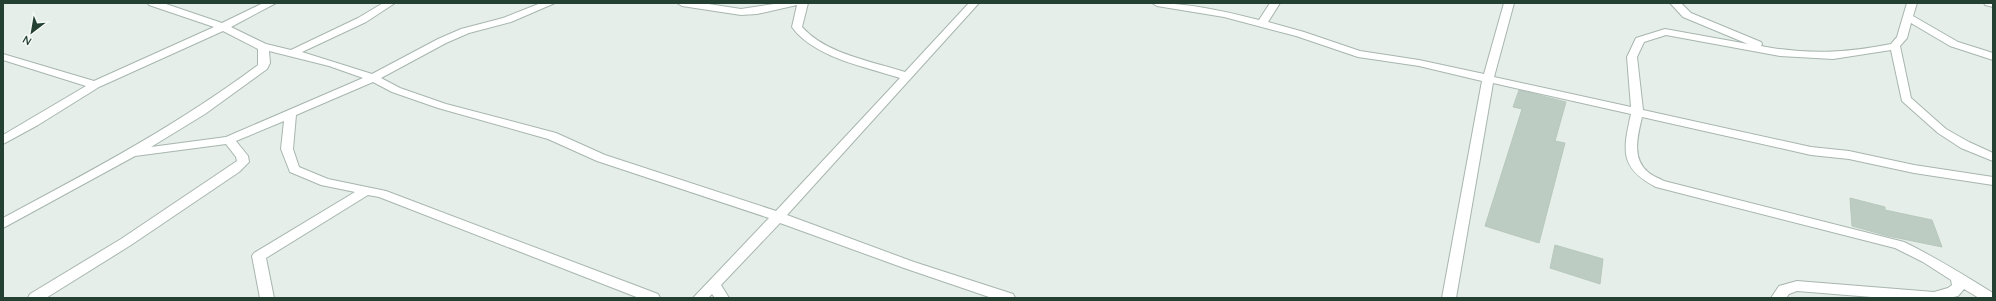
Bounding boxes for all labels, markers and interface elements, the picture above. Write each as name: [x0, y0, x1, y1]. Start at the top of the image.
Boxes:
north arrow: [12, 12, 52, 52]
text: N: [20, 32, 34, 49]

